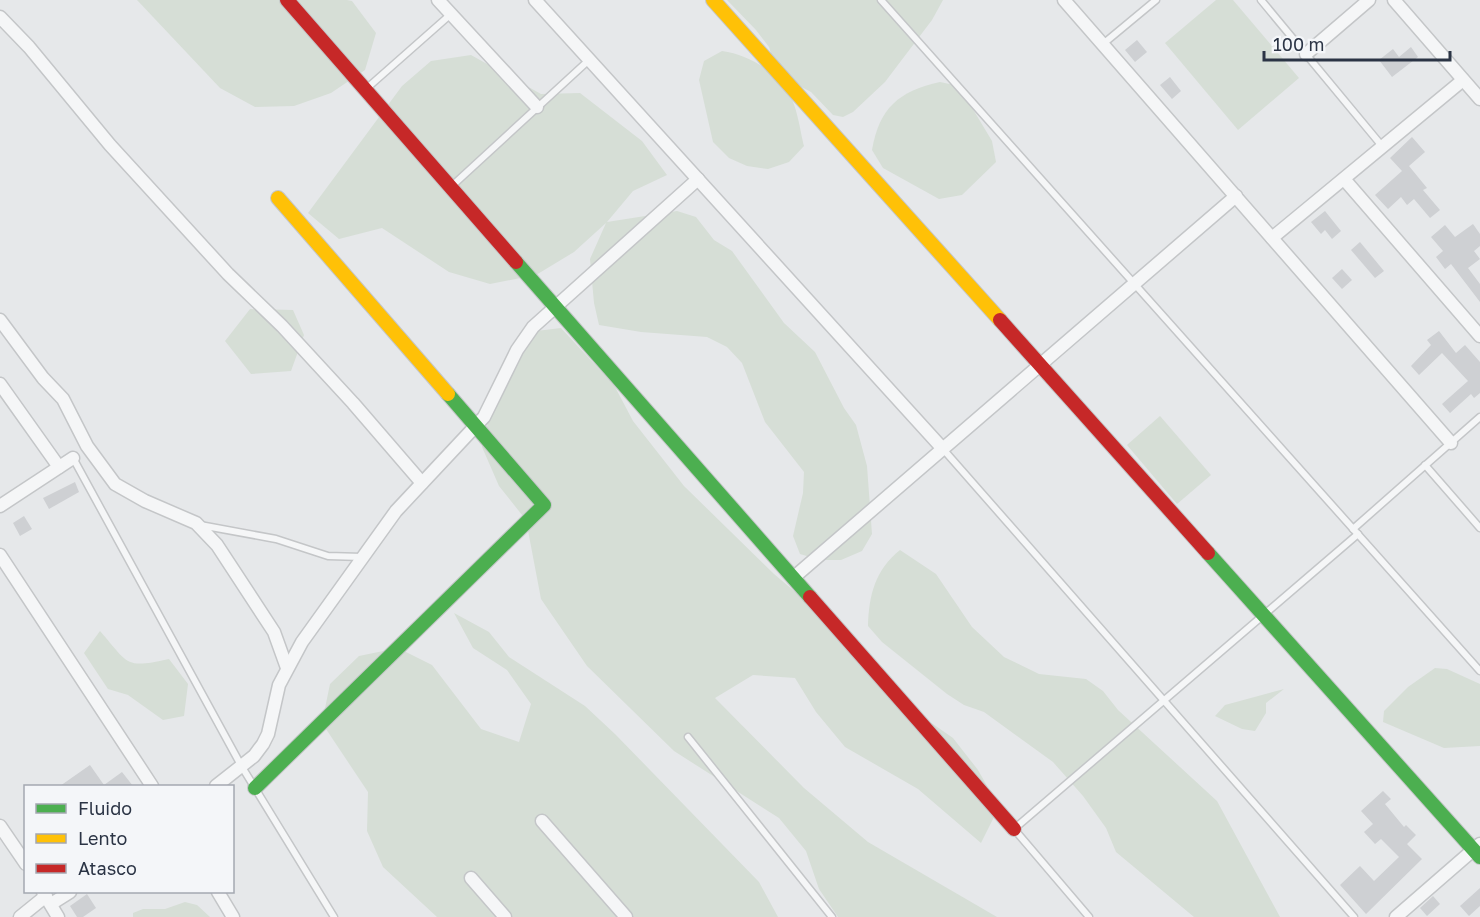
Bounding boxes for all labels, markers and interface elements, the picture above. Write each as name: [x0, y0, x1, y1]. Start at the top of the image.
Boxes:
scale bar: [1264, 24, 1450, 62]
text: 100 m: [1273, 33, 1324, 55]
legend: [24, 785, 234, 893]
text: Fluido: [78, 797, 132, 819]
text: Lento: [78, 827, 127, 849]
text: Atasco: [78, 857, 137, 879]

